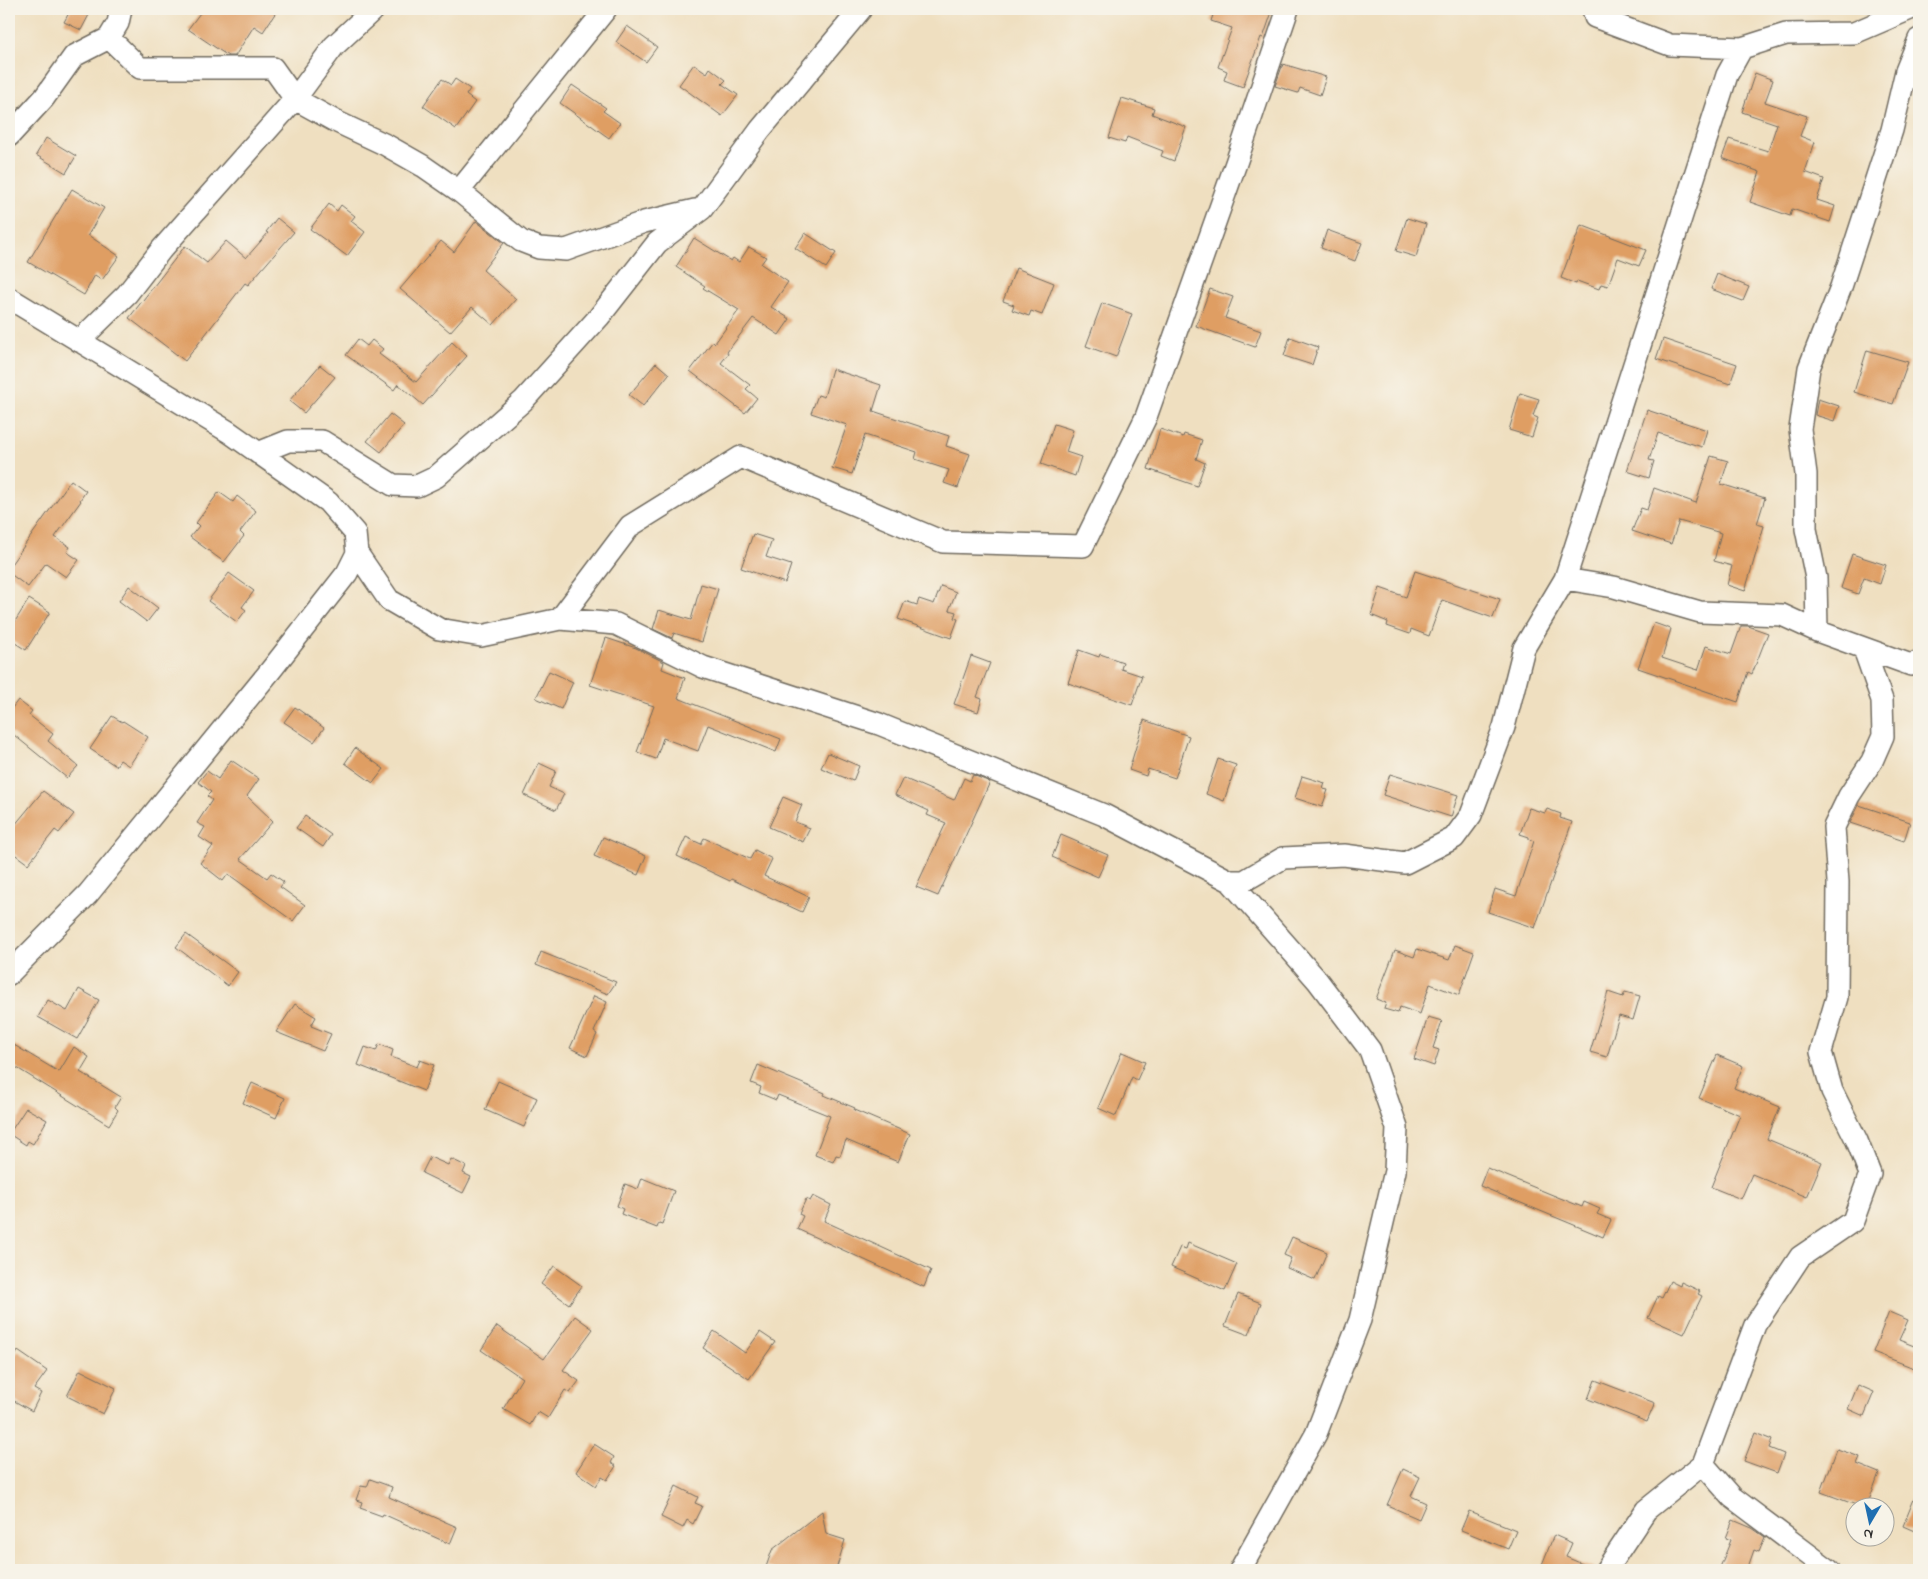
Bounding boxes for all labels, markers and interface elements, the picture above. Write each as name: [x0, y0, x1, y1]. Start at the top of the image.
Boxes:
north arrow: [1846, 1496, 1896, 1546]
text: N: [1862, 1522, 1875, 1544]

